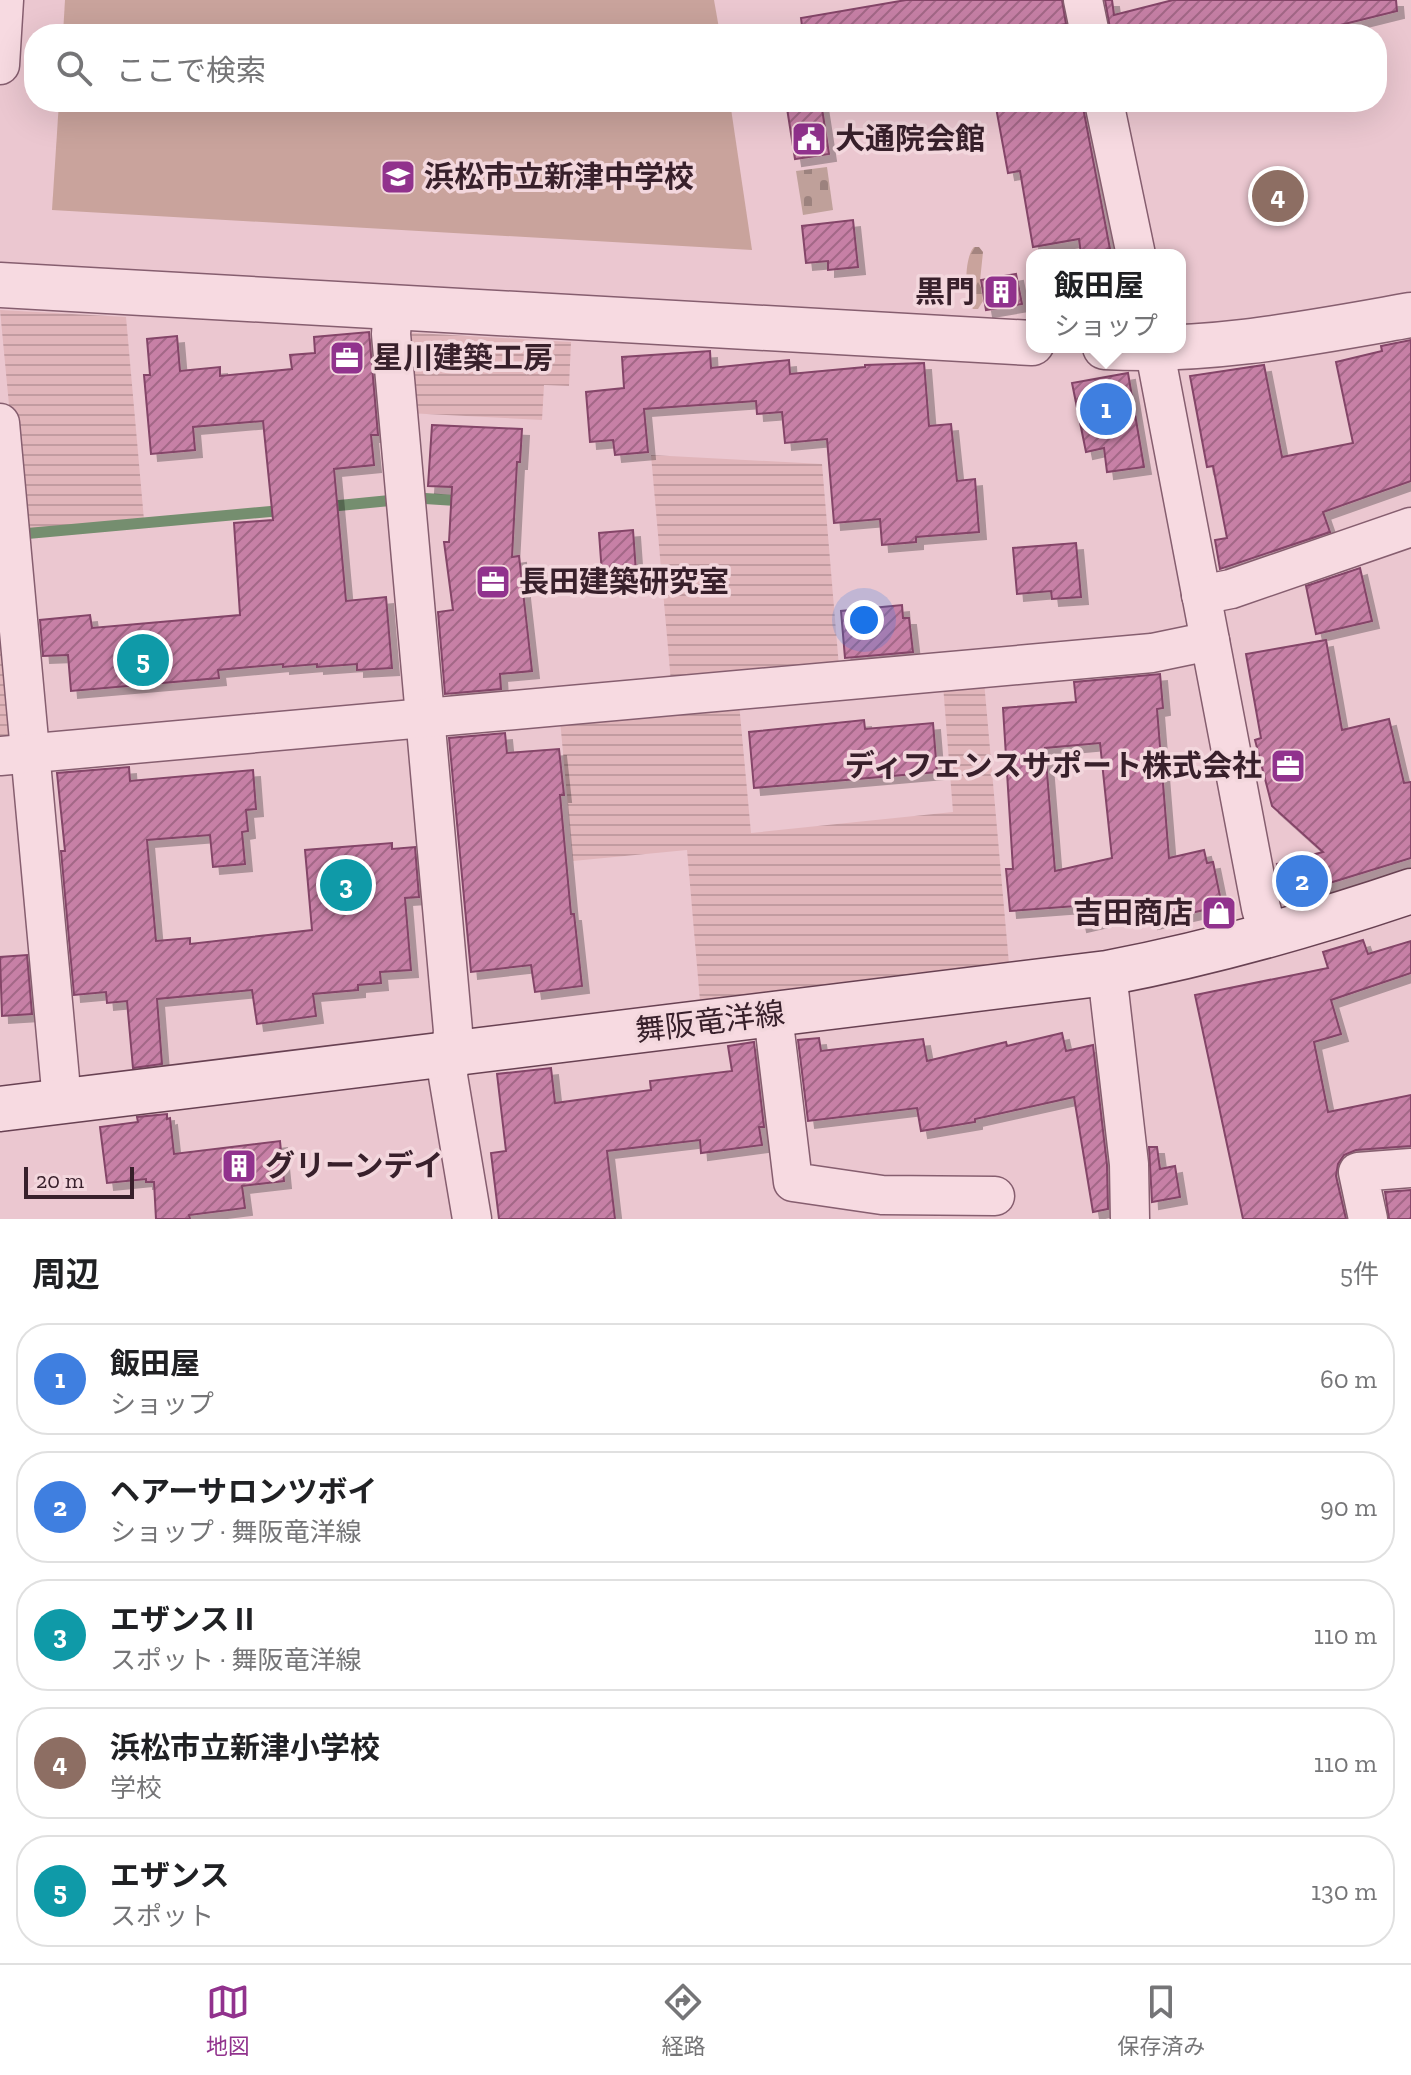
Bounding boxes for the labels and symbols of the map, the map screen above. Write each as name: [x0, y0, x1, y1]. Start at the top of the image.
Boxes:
public building icon: 大通院会館: [790, 120, 828, 158]
place label: 大通院会館: [835, 121, 985, 157]
school or university icon: 浜松市立新津中学校: [379, 158, 417, 196]
place label: 浜松市立新津中学校: [424, 159, 694, 195]
pin: 4: [1252, 166, 1304, 226]
building icon: 黒門: [982, 273, 1020, 311]
place label: 黒門: [915, 274, 975, 310]
office icon: 星川建築工房: [328, 339, 366, 377]
place label: 星川建築工房: [373, 340, 553, 376]
pin: 1: [1080, 379, 1132, 439]
office icon: 長田建築研究室: [474, 563, 512, 601]
place label: 長田建築研究室: [519, 564, 729, 600]
your location: [844, 600, 884, 640]
pin: 5: [117, 630, 169, 690]
office icon: ディフェンスサポート株式会社: [1269, 747, 1307, 785]
place label: ディフェンスサポート株式会社: [845, 748, 1262, 784]
pin: 2: [1276, 851, 1328, 911]
pin: 3: [320, 855, 372, 915]
shop icon: 吉田商店: [1200, 894, 1238, 932]
place label: 吉田商店: [1073, 895, 1193, 931]
street label: 舞阪竜洋線: [633, 995, 787, 1049]
building icon: グリーンデイ: [220, 1147, 258, 1185]
place label: グリーンデイ: [265, 1148, 444, 1184]
scale bar: [24, 1163, 134, 1199]

